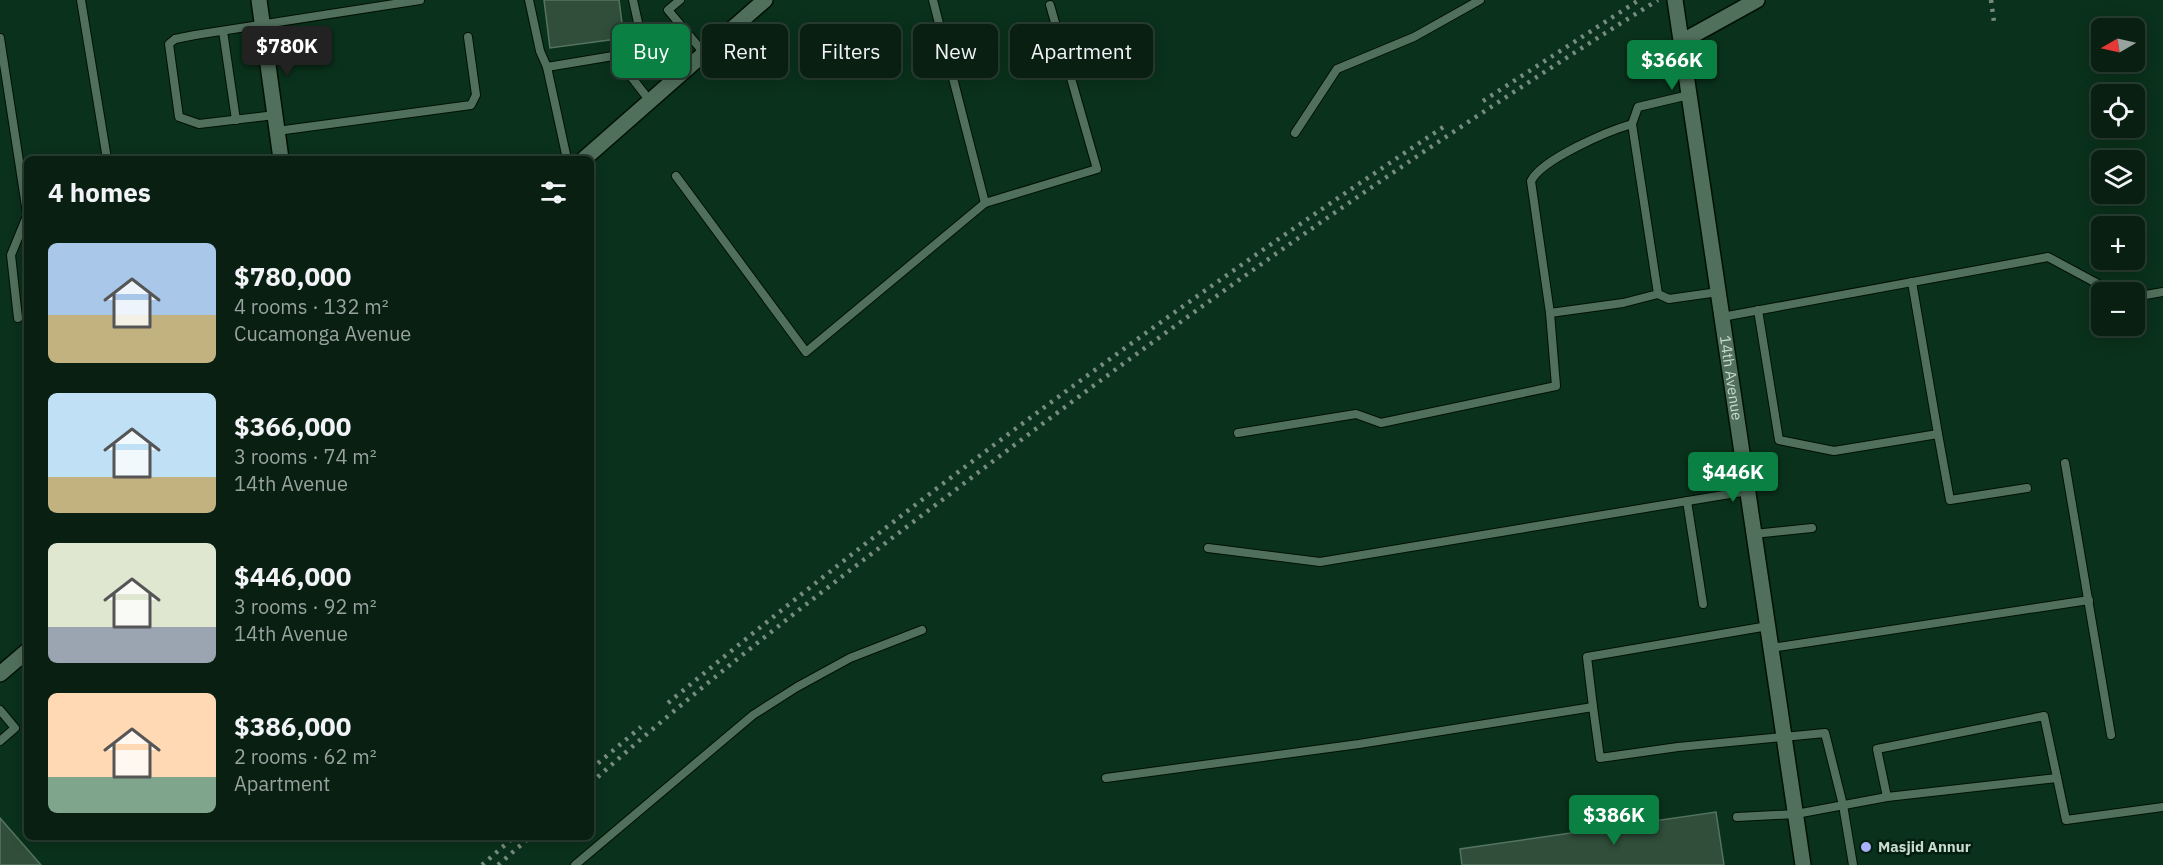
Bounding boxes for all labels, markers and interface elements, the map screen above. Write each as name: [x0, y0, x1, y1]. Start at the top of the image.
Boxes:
north arrow: [2091, 18, 2145, 72]
map controls: [2091, 18, 2145, 336]
chip: Buy: [612, 24, 690, 78]
chip: Rent: [702, 24, 788, 78]
chip: Filters: [800, 24, 901, 78]
chip: New: [913, 24, 998, 78]
chip: Apartment: [1010, 24, 1153, 78]
pin: $780K: [245, 26, 329, 77]
text: $780K: [256, 32, 318, 59]
pin: $366K: [1630, 40, 1714, 91]
text: $366K: [1641, 46, 1703, 73]
button: locate: [2091, 84, 2145, 138]
button: layers: [2091, 150, 2145, 204]
text: 4 homes: [48, 175, 151, 209]
icon: filters: [537, 176, 570, 209]
button: +: [2091, 216, 2145, 270]
text: $780,000: [234, 259, 351, 293]
icon: home: [96, 267, 168, 339]
button: −: [2091, 282, 2145, 336]
text: 4 rooms · 132 m²: [234, 293, 389, 320]
text: Cucamonga Avenue: [234, 320, 411, 347]
street label: 14th Avenue: [1716, 334, 1747, 422]
text: $366,000: [234, 409, 351, 443]
icon: home: [96, 417, 168, 489]
text: 3 rooms · 74 m²: [234, 443, 377, 470]
pin: $446K: [1691, 452, 1775, 503]
text: $446K: [1702, 458, 1764, 485]
text: 14th Avenue: [234, 470, 348, 497]
text: $446,000: [234, 559, 351, 593]
icon: home: [96, 567, 168, 639]
text: 3 rooms · 92 m²: [234, 593, 377, 620]
text: 14th Avenue: [234, 620, 348, 647]
text: $386,000: [234, 709, 351, 743]
icon: home: [96, 717, 168, 789]
text: 2 rooms · 62 m²: [234, 743, 377, 770]
text: Apartment: [234, 770, 330, 797]
pin: $386K: [1572, 795, 1656, 846]
text: $386K: [1583, 801, 1645, 828]
place label: Masjid Annur: [1878, 837, 1971, 856]
marker: Masjid Annur: [1859, 840, 1873, 854]

